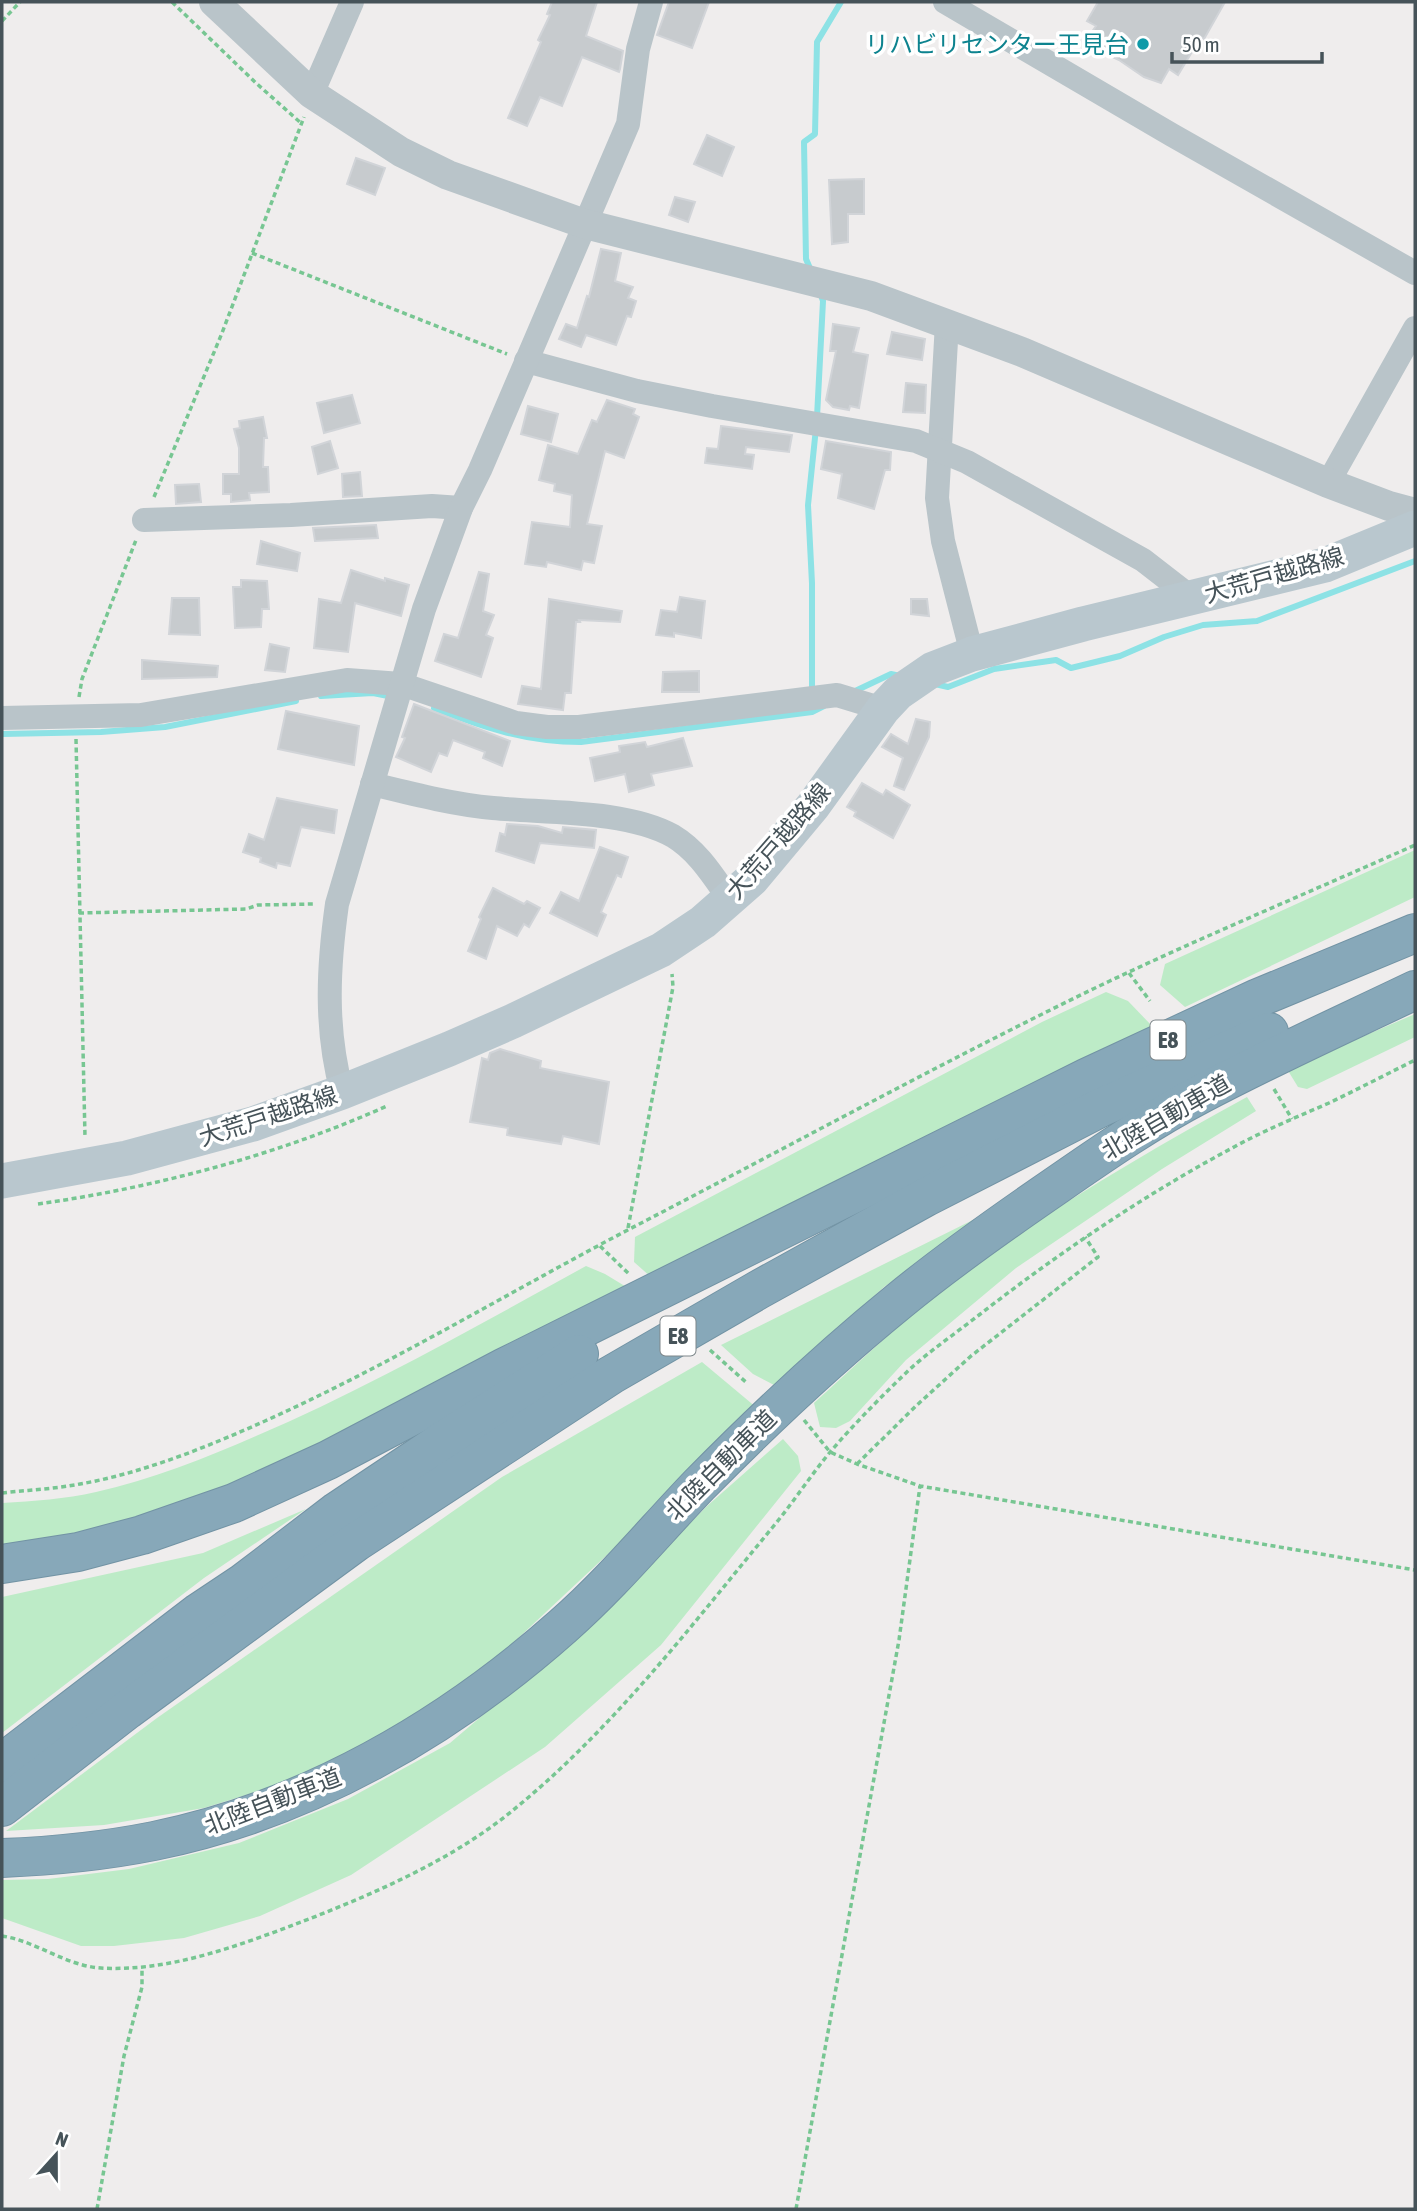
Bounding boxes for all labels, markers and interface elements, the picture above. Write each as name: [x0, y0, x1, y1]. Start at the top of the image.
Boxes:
scale bar: [1172, 21, 1322, 65]
place label: リハビリセンター王見台: [865, 31, 1129, 58]
text: 50 m: [1182, 32, 1220, 56]
marker: リハビリセンター王見台: [1135, 36, 1151, 52]
street label: 大荒戸越路線: [1201, 542, 1347, 608]
street label: 大荒戸越路線: [721, 778, 835, 904]
road number: E8: [1150, 1021, 1186, 1060]
street label: 北陸自動車道: [1097, 1069, 1235, 1165]
street label: 大荒戸越路線: [195, 1081, 341, 1151]
road number: E8: [660, 1316, 696, 1356]
street label: 北陸自動車道: [661, 1405, 781, 1525]
street label: 北陸自動車道: [201, 1763, 345, 1839]
north arrow: [21, 2120, 91, 2190]
text: N: [53, 2127, 71, 2151]

